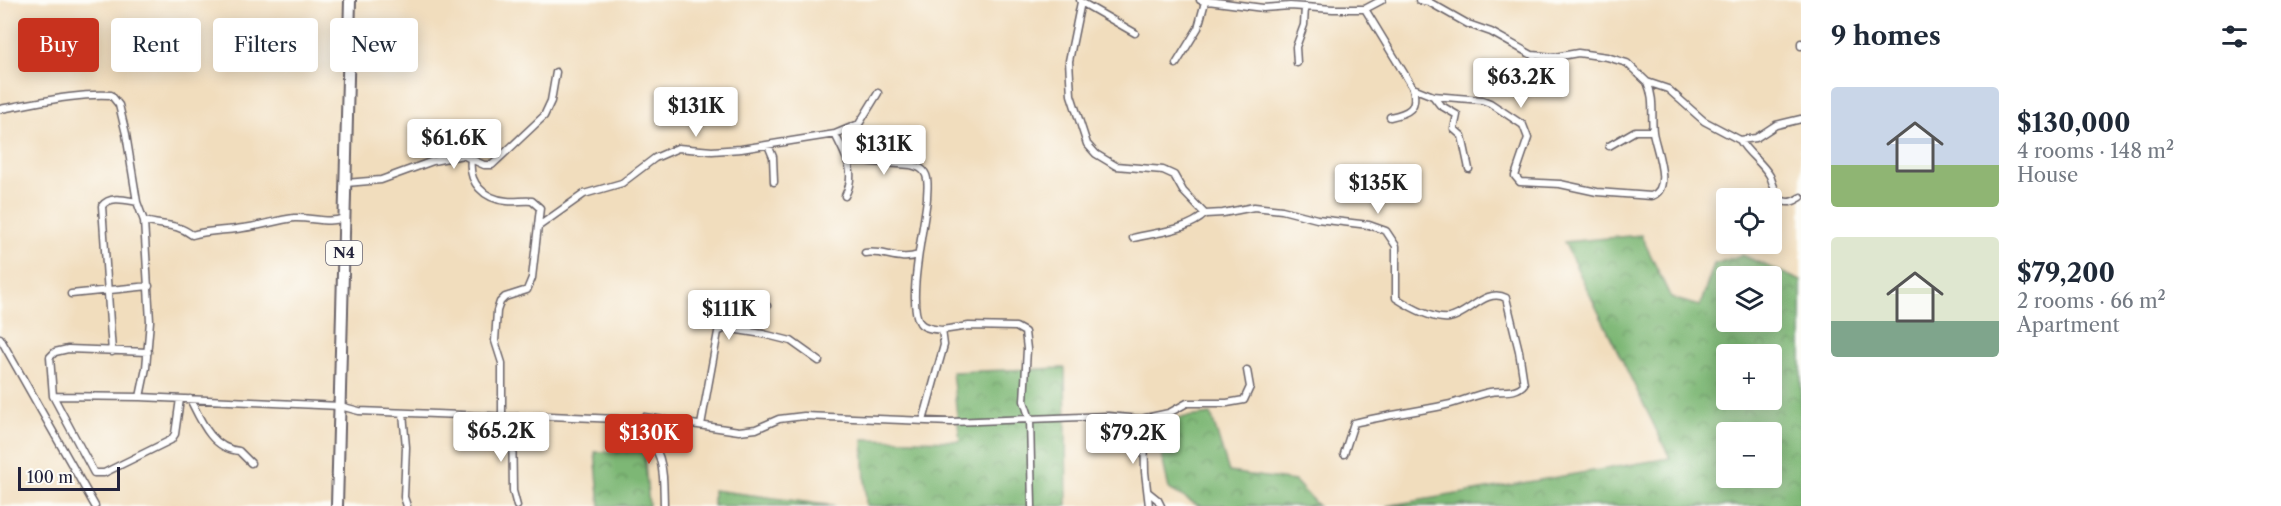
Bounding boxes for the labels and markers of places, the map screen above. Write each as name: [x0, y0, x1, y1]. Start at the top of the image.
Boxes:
pin: $63.2K: [1472, 58, 1570, 109]
pin: $131K: [654, 87, 738, 138]
pin: $61.6K: [405, 119, 503, 170]
pin: $131K: [842, 125, 926, 176]
pin: $135K: [1336, 164, 1420, 215]
pin: $111K: [687, 290, 771, 341]
pin: $65.2K: [452, 412, 550, 463]
pin: $130K: [607, 414, 691, 465]
pin: $79.2K: [1084, 414, 1182, 465]

